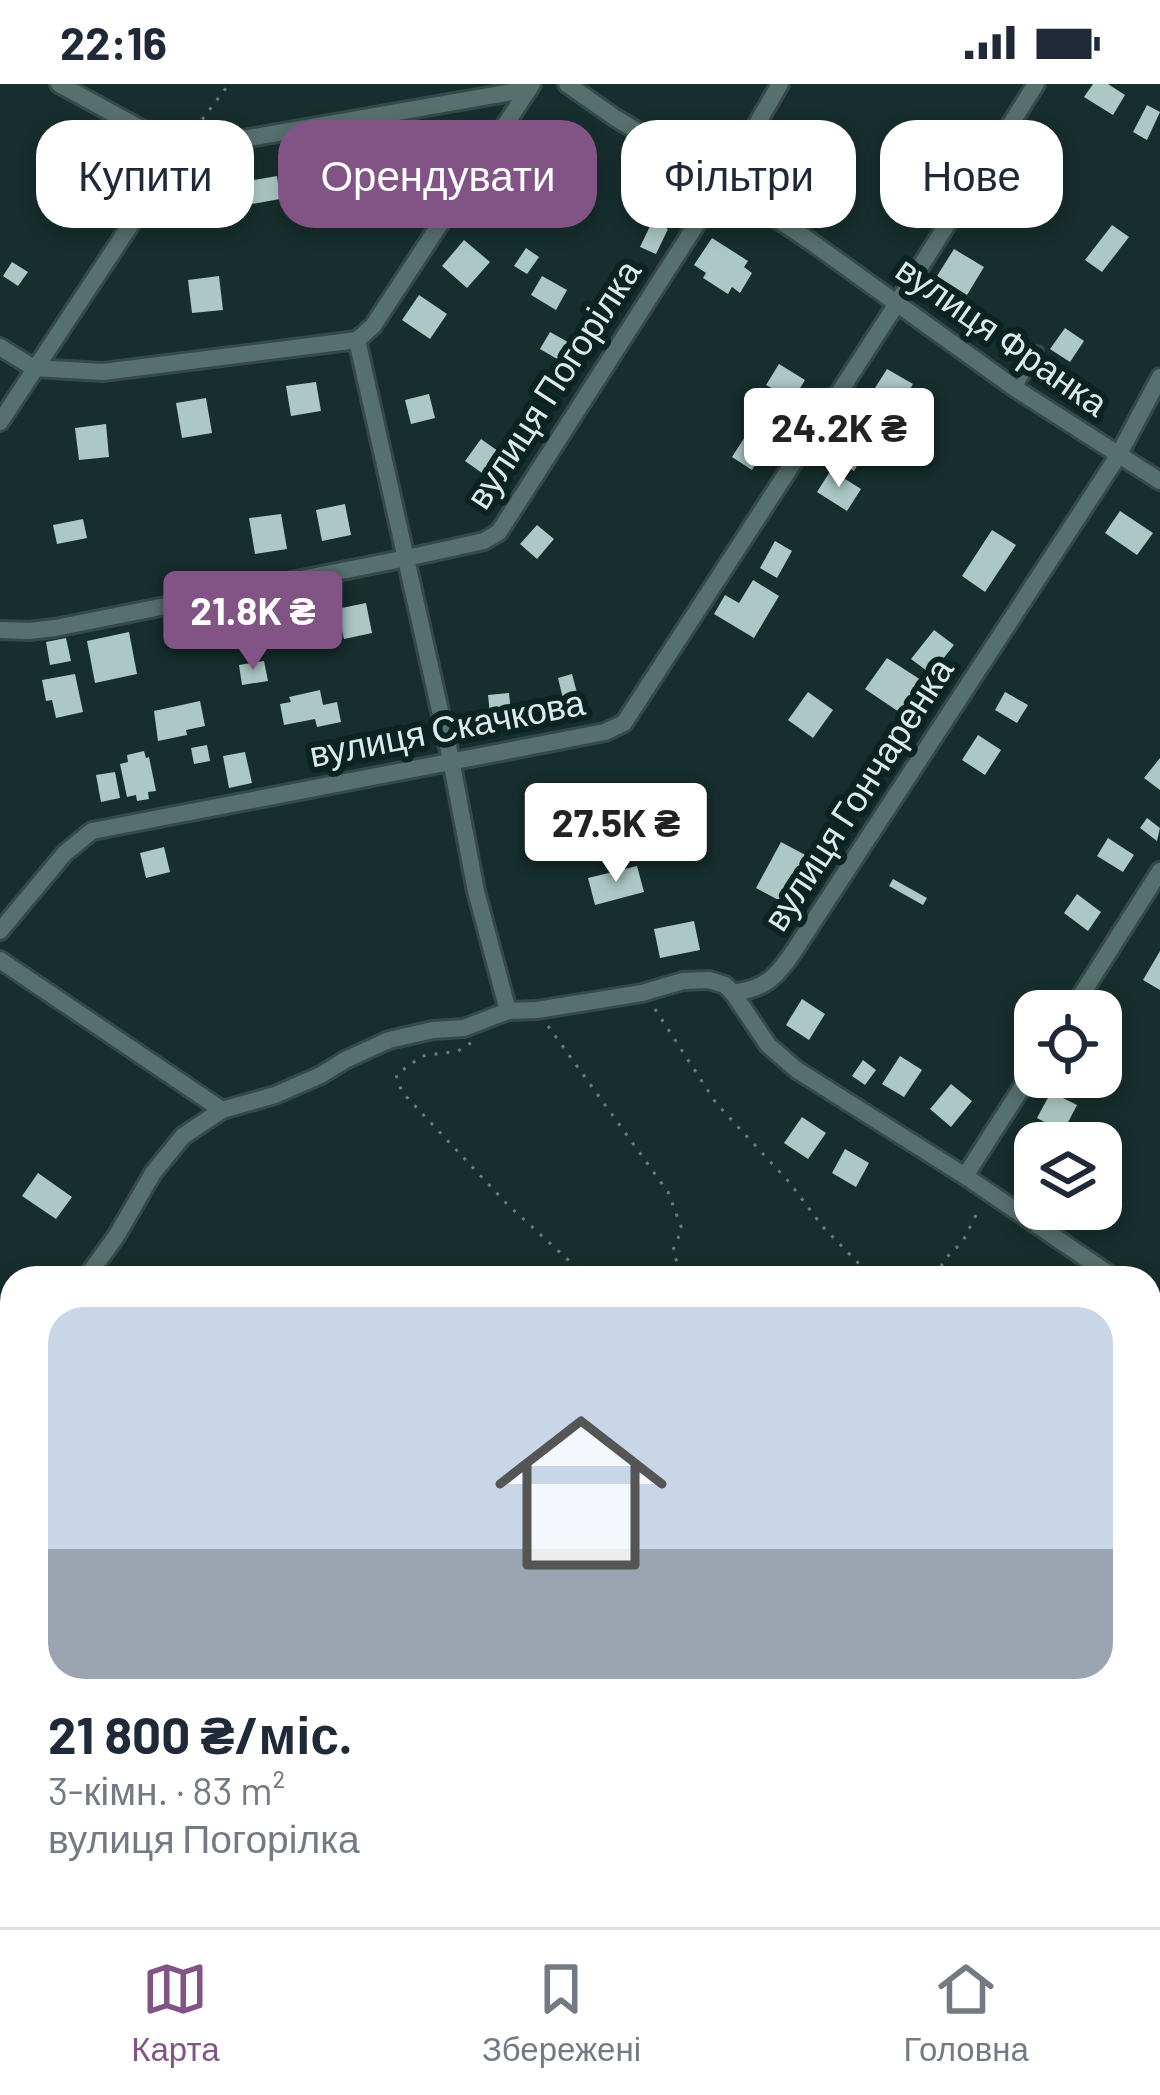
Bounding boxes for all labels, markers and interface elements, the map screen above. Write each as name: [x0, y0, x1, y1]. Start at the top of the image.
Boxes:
text: 22:16: [60, 15, 167, 69]
chip: Купити: [36, 120, 254, 228]
chip: Орендувати: [278, 120, 597, 228]
chip: Фільтри: [621, 120, 856, 228]
chip: Нове: [880, 120, 1063, 228]
street label: вулиця Франка: [888, 246, 1117, 425]
street label: вулиця Погорілка: [455, 250, 650, 516]
pin: 24.2K ₴: [728, 388, 950, 490]
text: 24.2K ₴: [771, 403, 907, 450]
pin: 21.8K ₴: [142, 571, 364, 673]
text: 21.8K ₴: [190, 586, 316, 633]
street label: вулиця Гончаренка: [753, 648, 962, 938]
street label: вулиця Скачкова: [305, 679, 589, 775]
pin: 27.5K ₴: [505, 783, 727, 885]
text: 27.5K ₴: [552, 798, 680, 845]
map controls: [1014, 990, 1122, 1230]
button: locate: [1014, 990, 1122, 1098]
button: layers: [1014, 1122, 1122, 1230]
icon: home: [473, 1385, 689, 1601]
text: 21 800 ₴/міс.: [48, 1703, 353, 1764]
text: 3-кімн. · 83 m²: [48, 1766, 285, 1813]
text: вулиця Погорілка: [48, 1814, 360, 1861]
tab: Карта: [131, 1956, 220, 2069]
tab: Збережені: [482, 1956, 641, 2069]
tab: Головна: [903, 1956, 1029, 2069]

